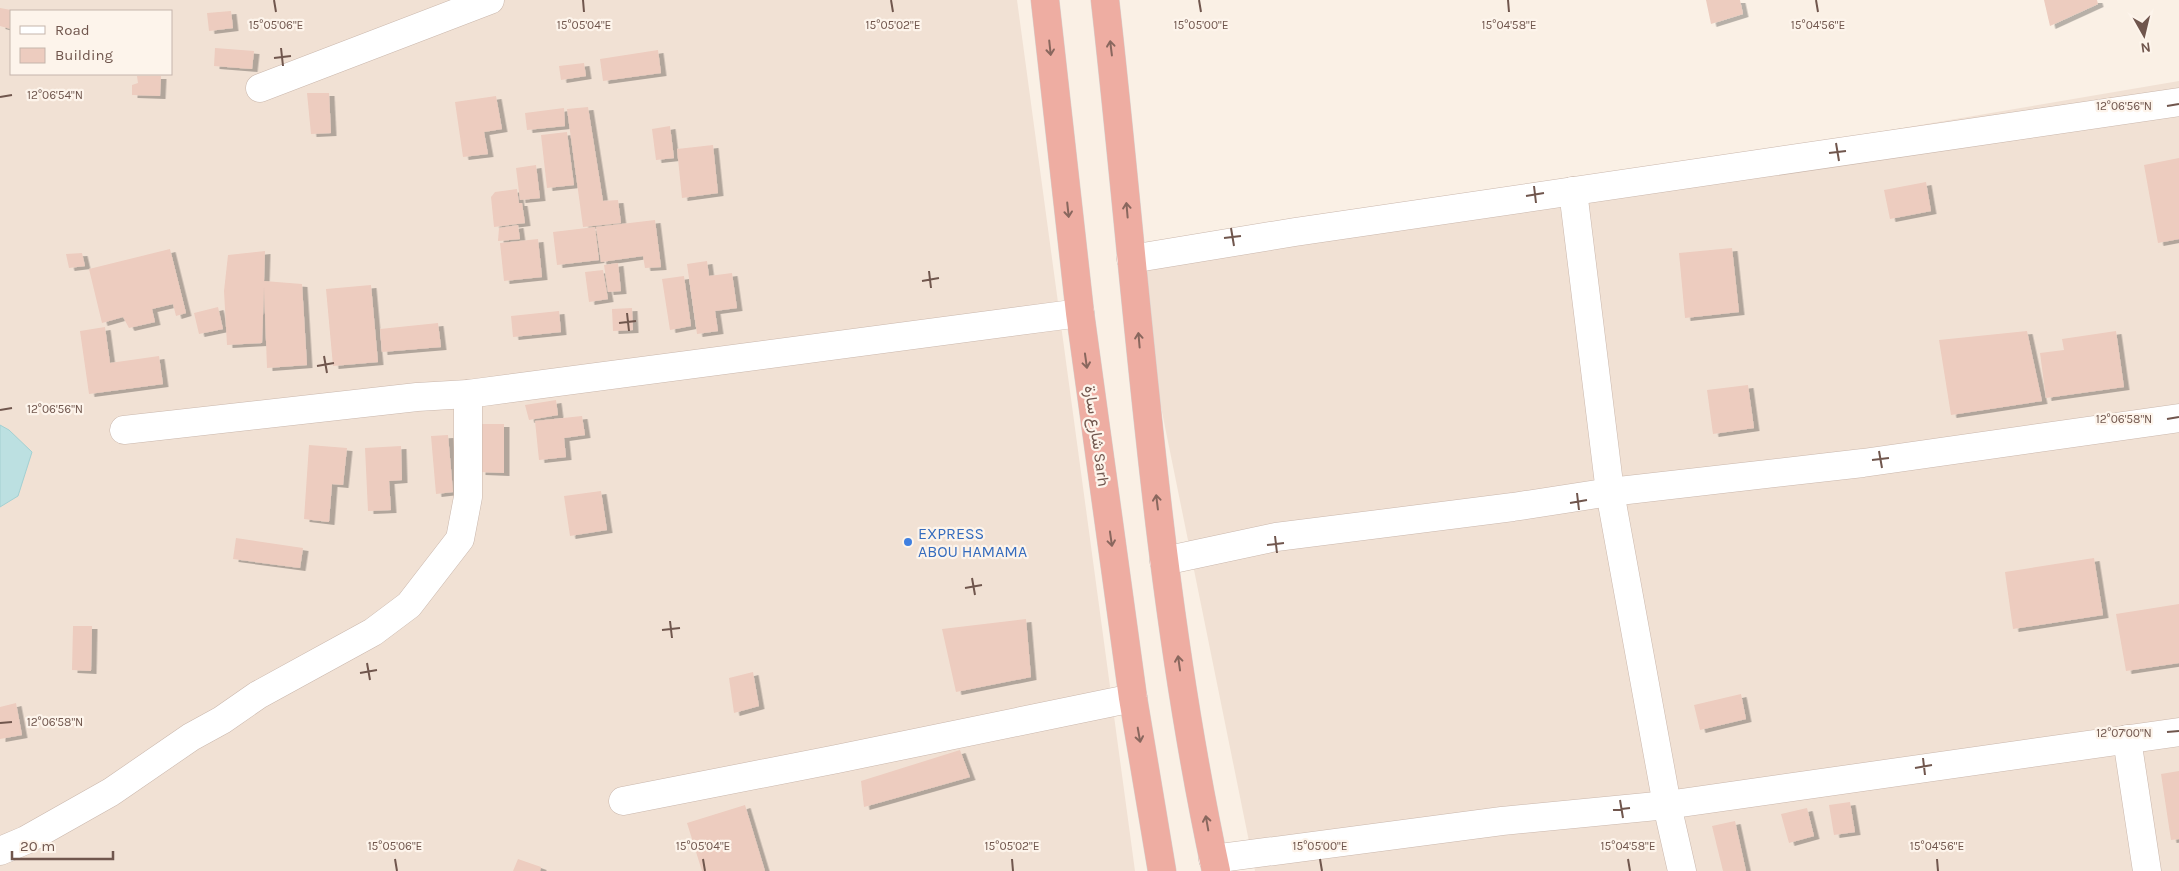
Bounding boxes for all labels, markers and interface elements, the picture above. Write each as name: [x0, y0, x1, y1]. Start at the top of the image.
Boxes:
legend: [10, 10, 172, 75]
north arrow: [2119, 10, 2169, 60]
text: 15°05'06"E: [249, 18, 303, 32]
text: 15°05'04"E: [557, 18, 611, 32]
text: 15°05'02"E: [866, 18, 920, 32]
text: 15°05'00"E: [1174, 18, 1229, 32]
text: 15°04'58"E: [1482, 18, 1536, 32]
text: 15°04'56"E: [1791, 18, 1845, 32]
text: Road: [55, 21, 90, 39]
text: N: [2140, 38, 2152, 56]
one-way arrow: [1045, 40, 1055, 56]
one-way arrow: [1106, 41, 1116, 57]
text: Building: [55, 46, 113, 64]
text: 12°06'54"N: [27, 88, 83, 102]
text: 12°06'56"N: [2096, 99, 2152, 113]
one-way arrow: [1063, 202, 1073, 218]
one-way arrow: [1123, 202, 1132, 218]
one-way arrow: [1134, 333, 1144, 349]
one-way arrow: [1082, 353, 1092, 369]
street label: شارع سارة Sarh: [1078, 384, 1114, 488]
text: 12°06'56"N: [27, 402, 83, 416]
text: 12°06'58"N: [2096, 412, 2152, 426]
one-way arrow: [1152, 494, 1162, 510]
place label: EXPRESS ABOU HAMAMA: [918, 524, 1027, 561]
one-way arrow: [1106, 531, 1116, 547]
marker: EXPRESS ABOU HAMAMA: [902, 536, 914, 548]
one-way arrow: [1174, 655, 1184, 671]
text: 12°06'58"N: [27, 715, 83, 729]
one-way arrow: [1135, 726, 1145, 742]
text: 12°07'00"N: [2096, 726, 2152, 740]
one-way arrow: [1201, 816, 1211, 832]
scale bar: [12, 828, 114, 860]
text: 20 m: [20, 837, 55, 855]
text: 15°05'06"E: [368, 839, 422, 853]
text: 15°05'04"E: [676, 839, 730, 853]
text: 15°05'02"E: [985, 839, 1039, 853]
text: 15°05'00"E: [1293, 839, 1348, 853]
text: 15°04'58"E: [1601, 839, 1655, 853]
text: 15°04'56"E: [1910, 839, 1964, 853]

